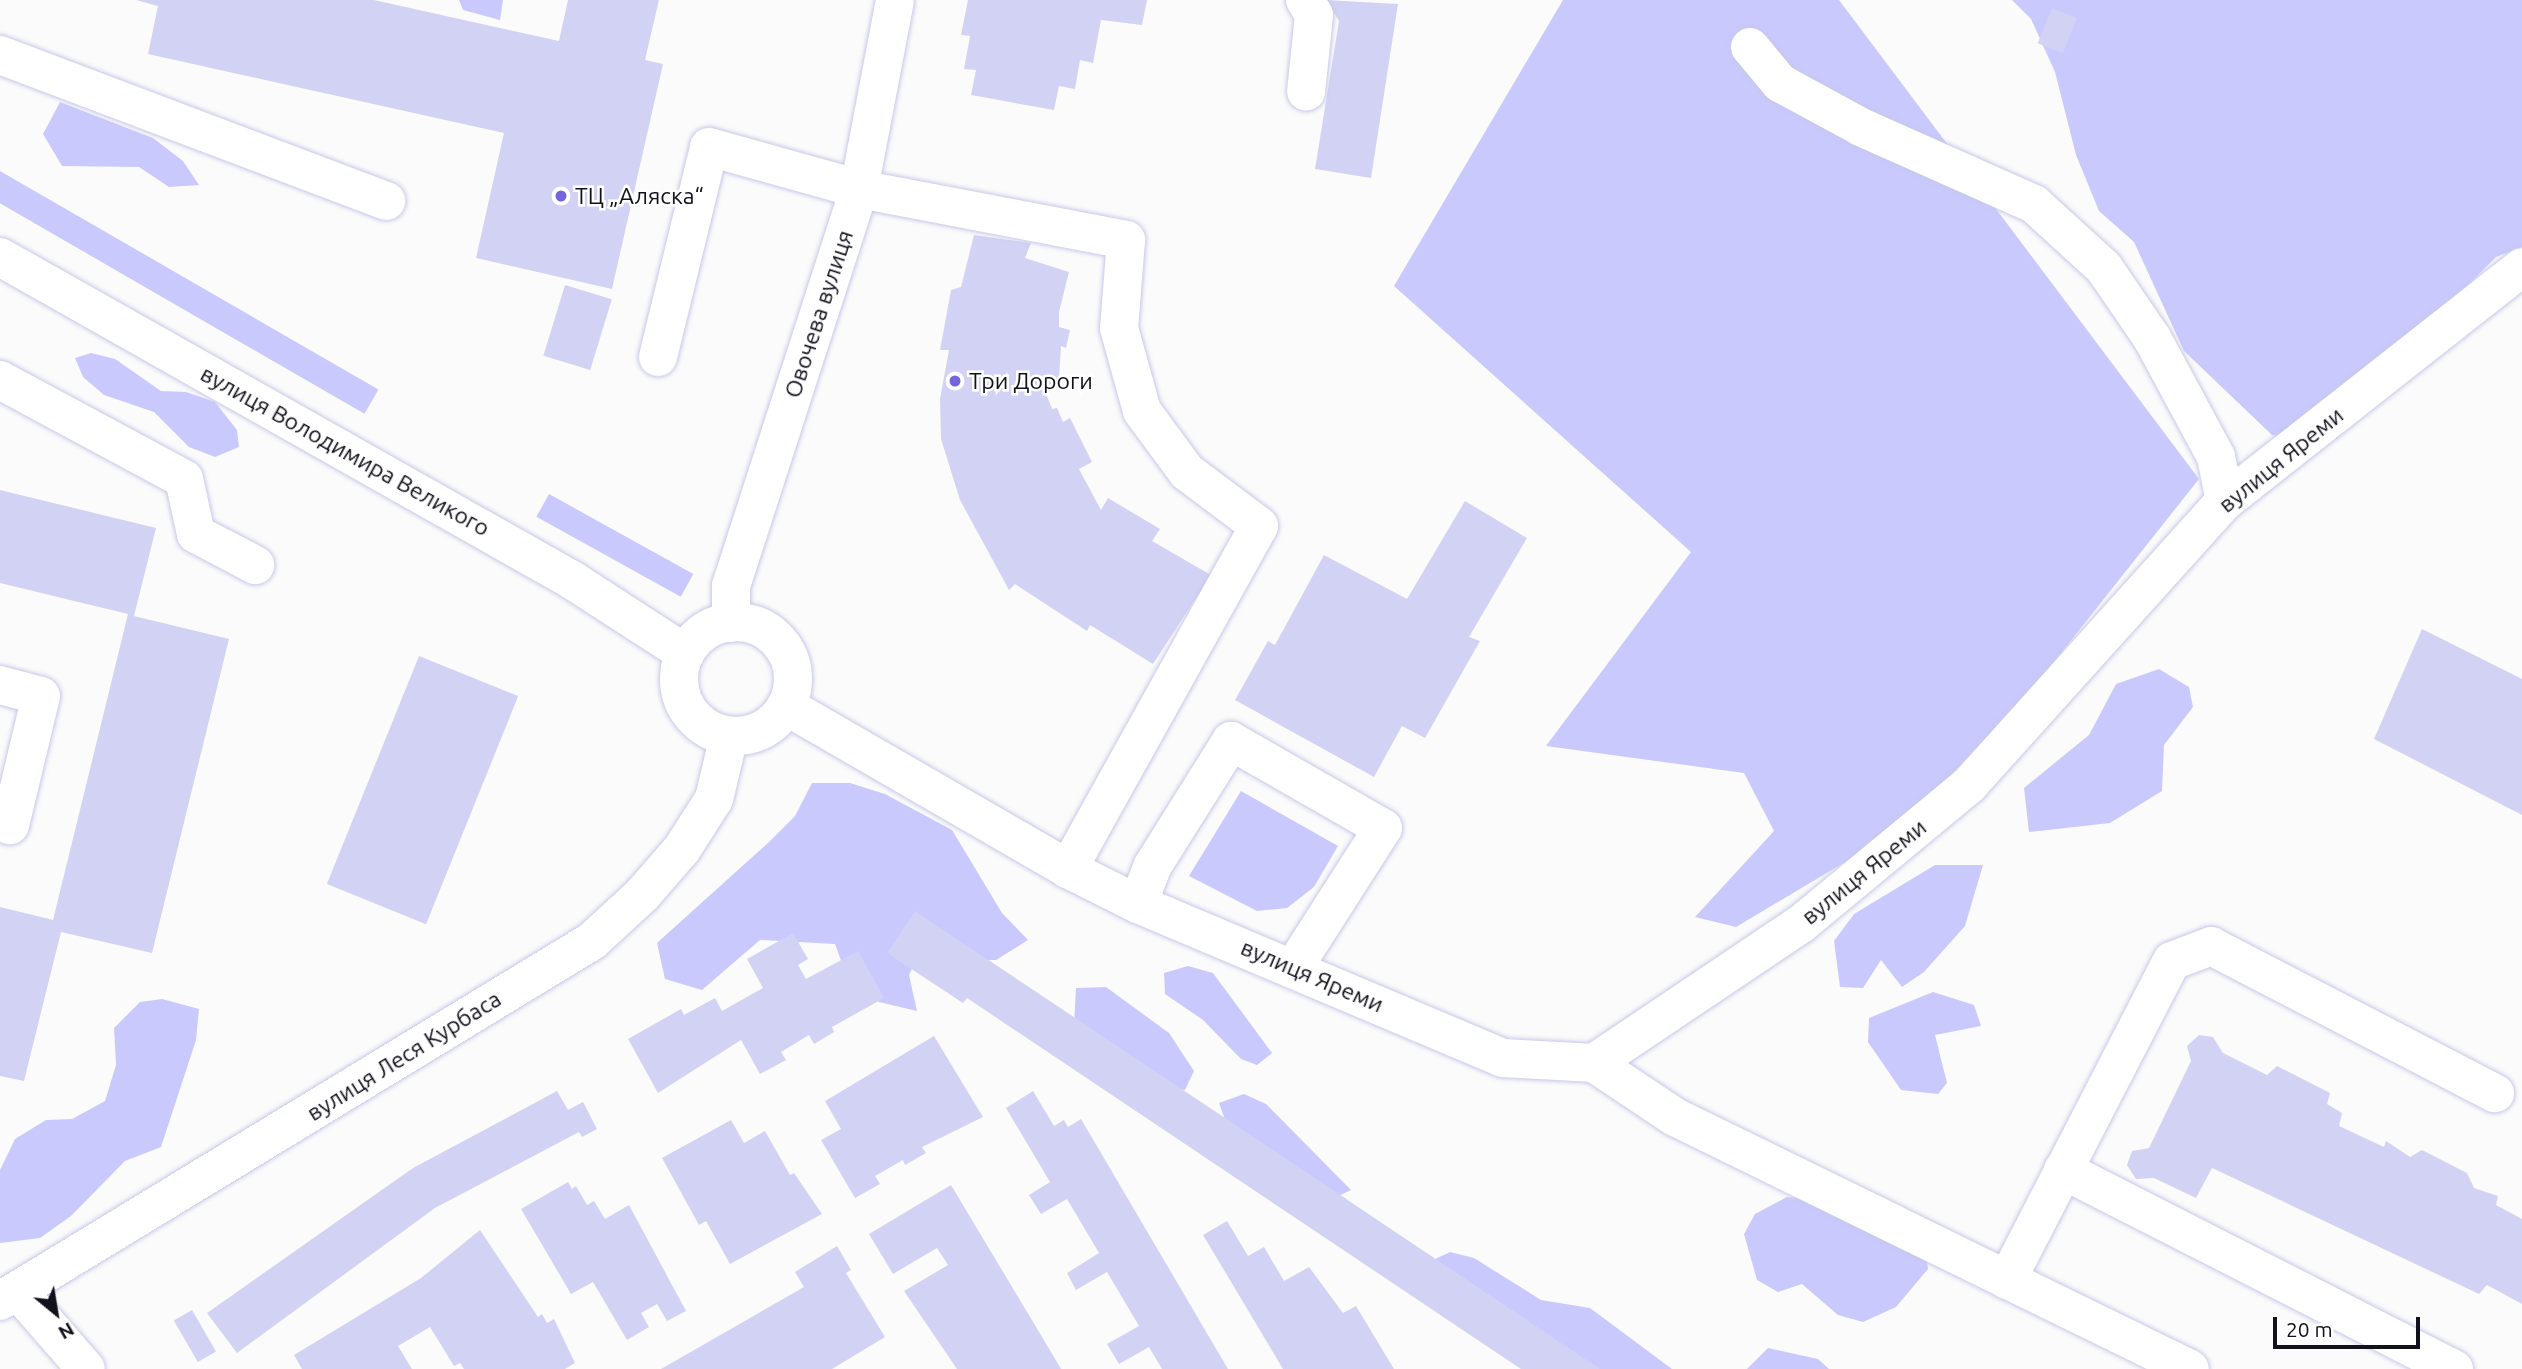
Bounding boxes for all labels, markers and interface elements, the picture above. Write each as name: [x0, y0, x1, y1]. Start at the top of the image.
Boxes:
place label: ТЦ „Аляска“: [575, 182, 704, 210]
marker: ТЦ „Аляска“: [553, 188, 569, 204]
street label: Овочева вулиця: [779, 227, 859, 401]
street label: вулиця Володимира Великого: [196, 360, 494, 542]
place label: Три Дороги: [969, 367, 1093, 395]
marker: Три Дороги: [947, 373, 963, 389]
street label: вулиця Яреми: [2213, 401, 2349, 519]
street label: вулиця Яреми: [1796, 813, 1932, 931]
street label: вулиця Яреми: [1237, 934, 1387, 1018]
street label: вулиця Леся Курбаса: [302, 985, 506, 1127]
north arrow: [21, 1278, 91, 1348]
scale bar: [2277, 1302, 2424, 1346]
text: 20 m: [2286, 1317, 2333, 1341]
text: N: [55, 1318, 78, 1344]

